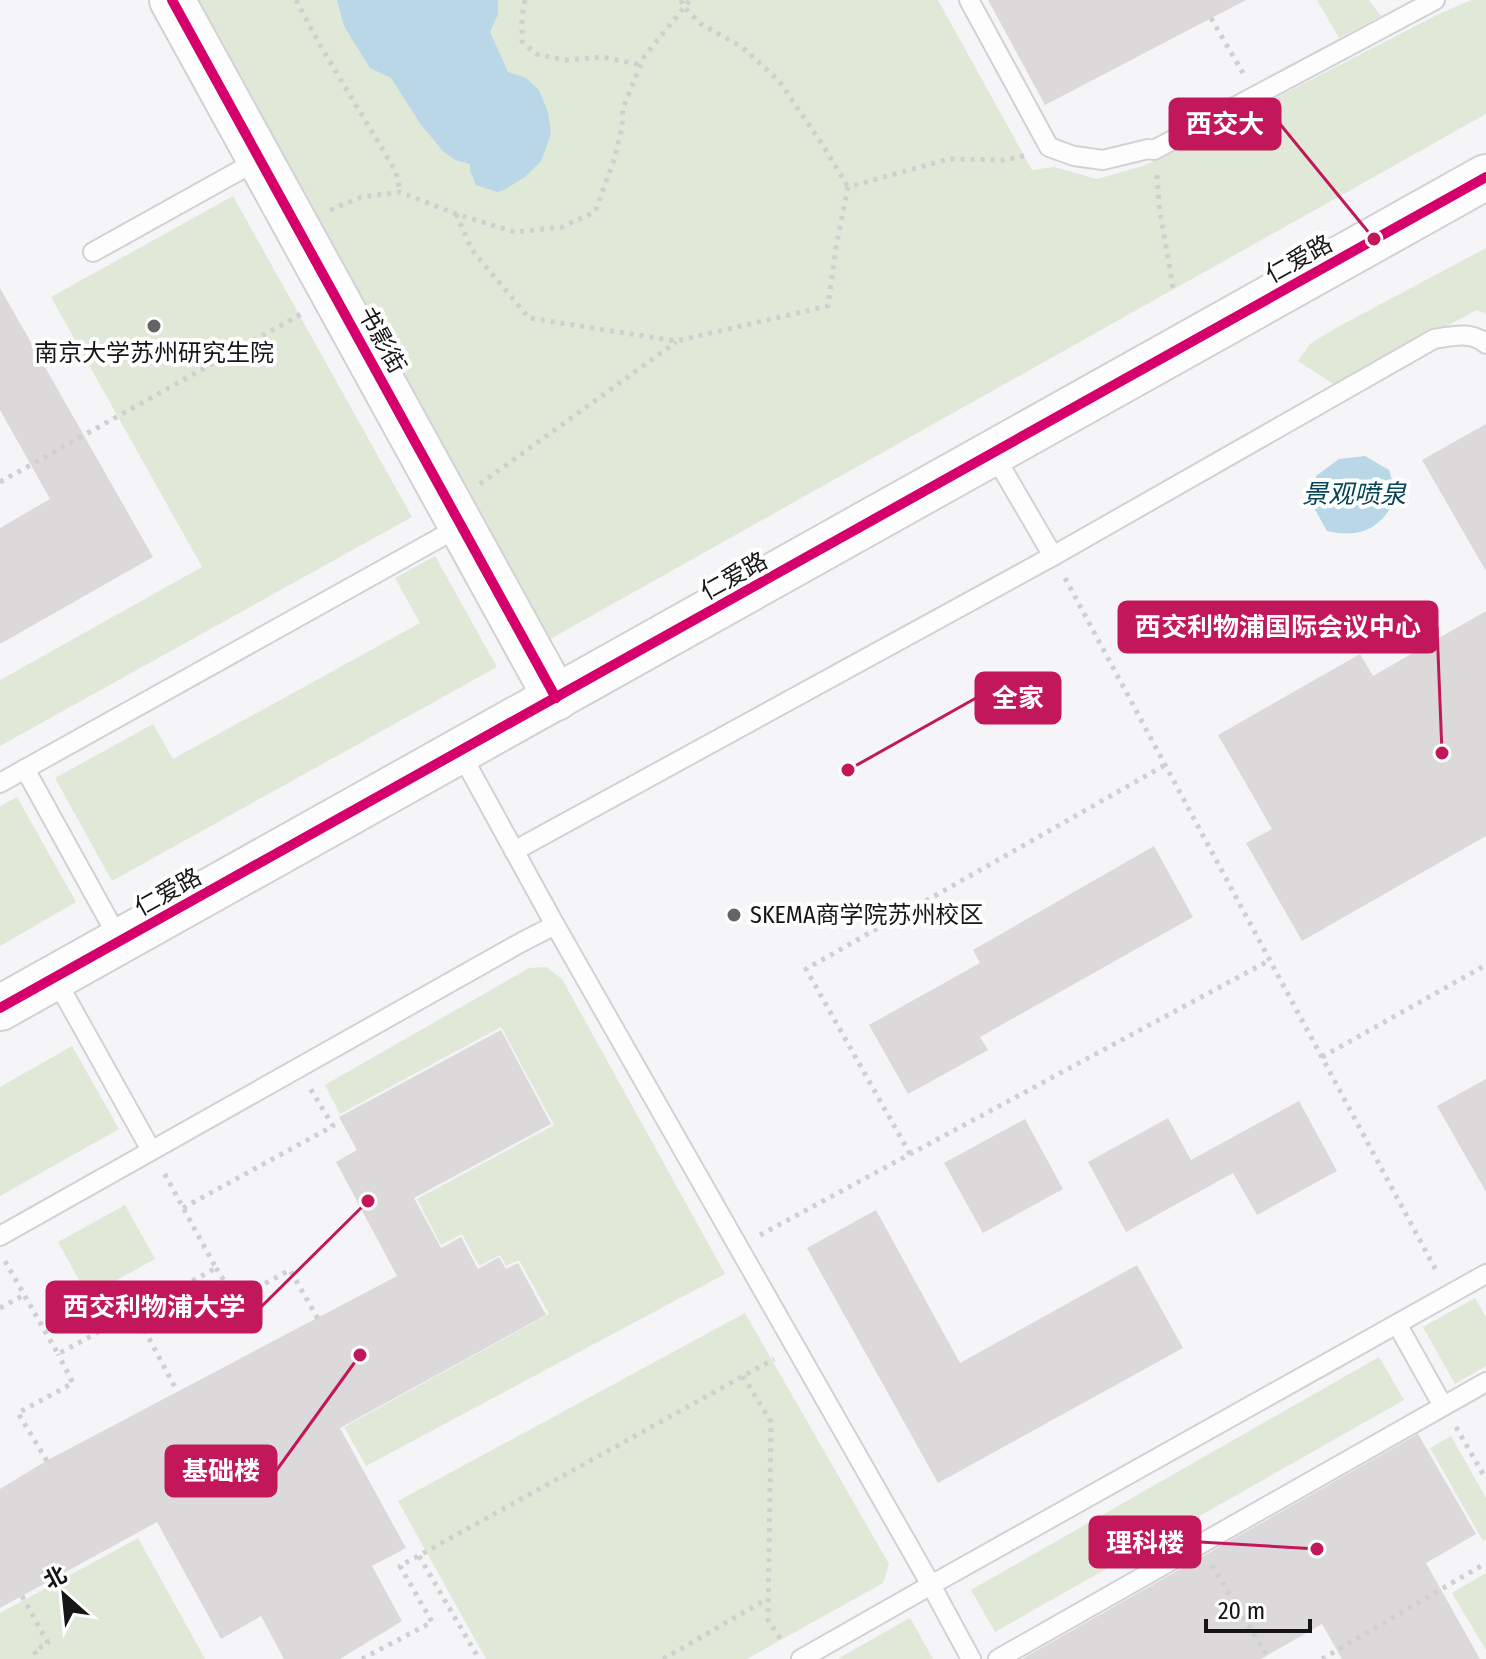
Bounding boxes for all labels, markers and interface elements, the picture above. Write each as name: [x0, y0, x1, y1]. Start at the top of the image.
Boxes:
callout: 西交大: [1170, 99, 1280, 149]
text: 西交大: [1186, 109, 1264, 140]
street label: 仁爱路: [1261, 229, 1337, 289]
street label: 书影街: [352, 302, 412, 378]
marker: 南京大学苏州研究生院: [145, 317, 163, 335]
place label: 南京大学苏州研究生院: [34, 339, 274, 367]
water label: 景观喷泉: [1302, 479, 1407, 510]
street label: 仁爱路: [696, 546, 772, 606]
callout: 西交利物浦国际会议中心: [1119, 602, 1437, 652]
text: 西交利物浦国际会议中心: [1135, 612, 1421, 643]
callout: 全家: [976, 673, 1060, 723]
text: 全家: [992, 683, 1044, 714]
street label: 仁爱路: [130, 862, 206, 922]
place label: SKEMA商学院苏州校区: [750, 901, 984, 929]
marker: SKEMA商学院苏州校区: [725, 906, 743, 924]
callout: 西交利物浦大学: [47, 1282, 261, 1332]
text: 西交利物浦大学: [63, 1292, 245, 1323]
callout: 基础楼: [166, 1446, 276, 1496]
text: 基础楼: [182, 1456, 260, 1487]
callout: 理科楼: [1090, 1517, 1200, 1567]
text: 理科楼: [1106, 1528, 1184, 1559]
north arrow: [24, 1555, 104, 1635]
text: 北: [39, 1561, 71, 1595]
scale bar: [1206, 1583, 1310, 1633]
text: 20 m: [1218, 1597, 1265, 1625]

